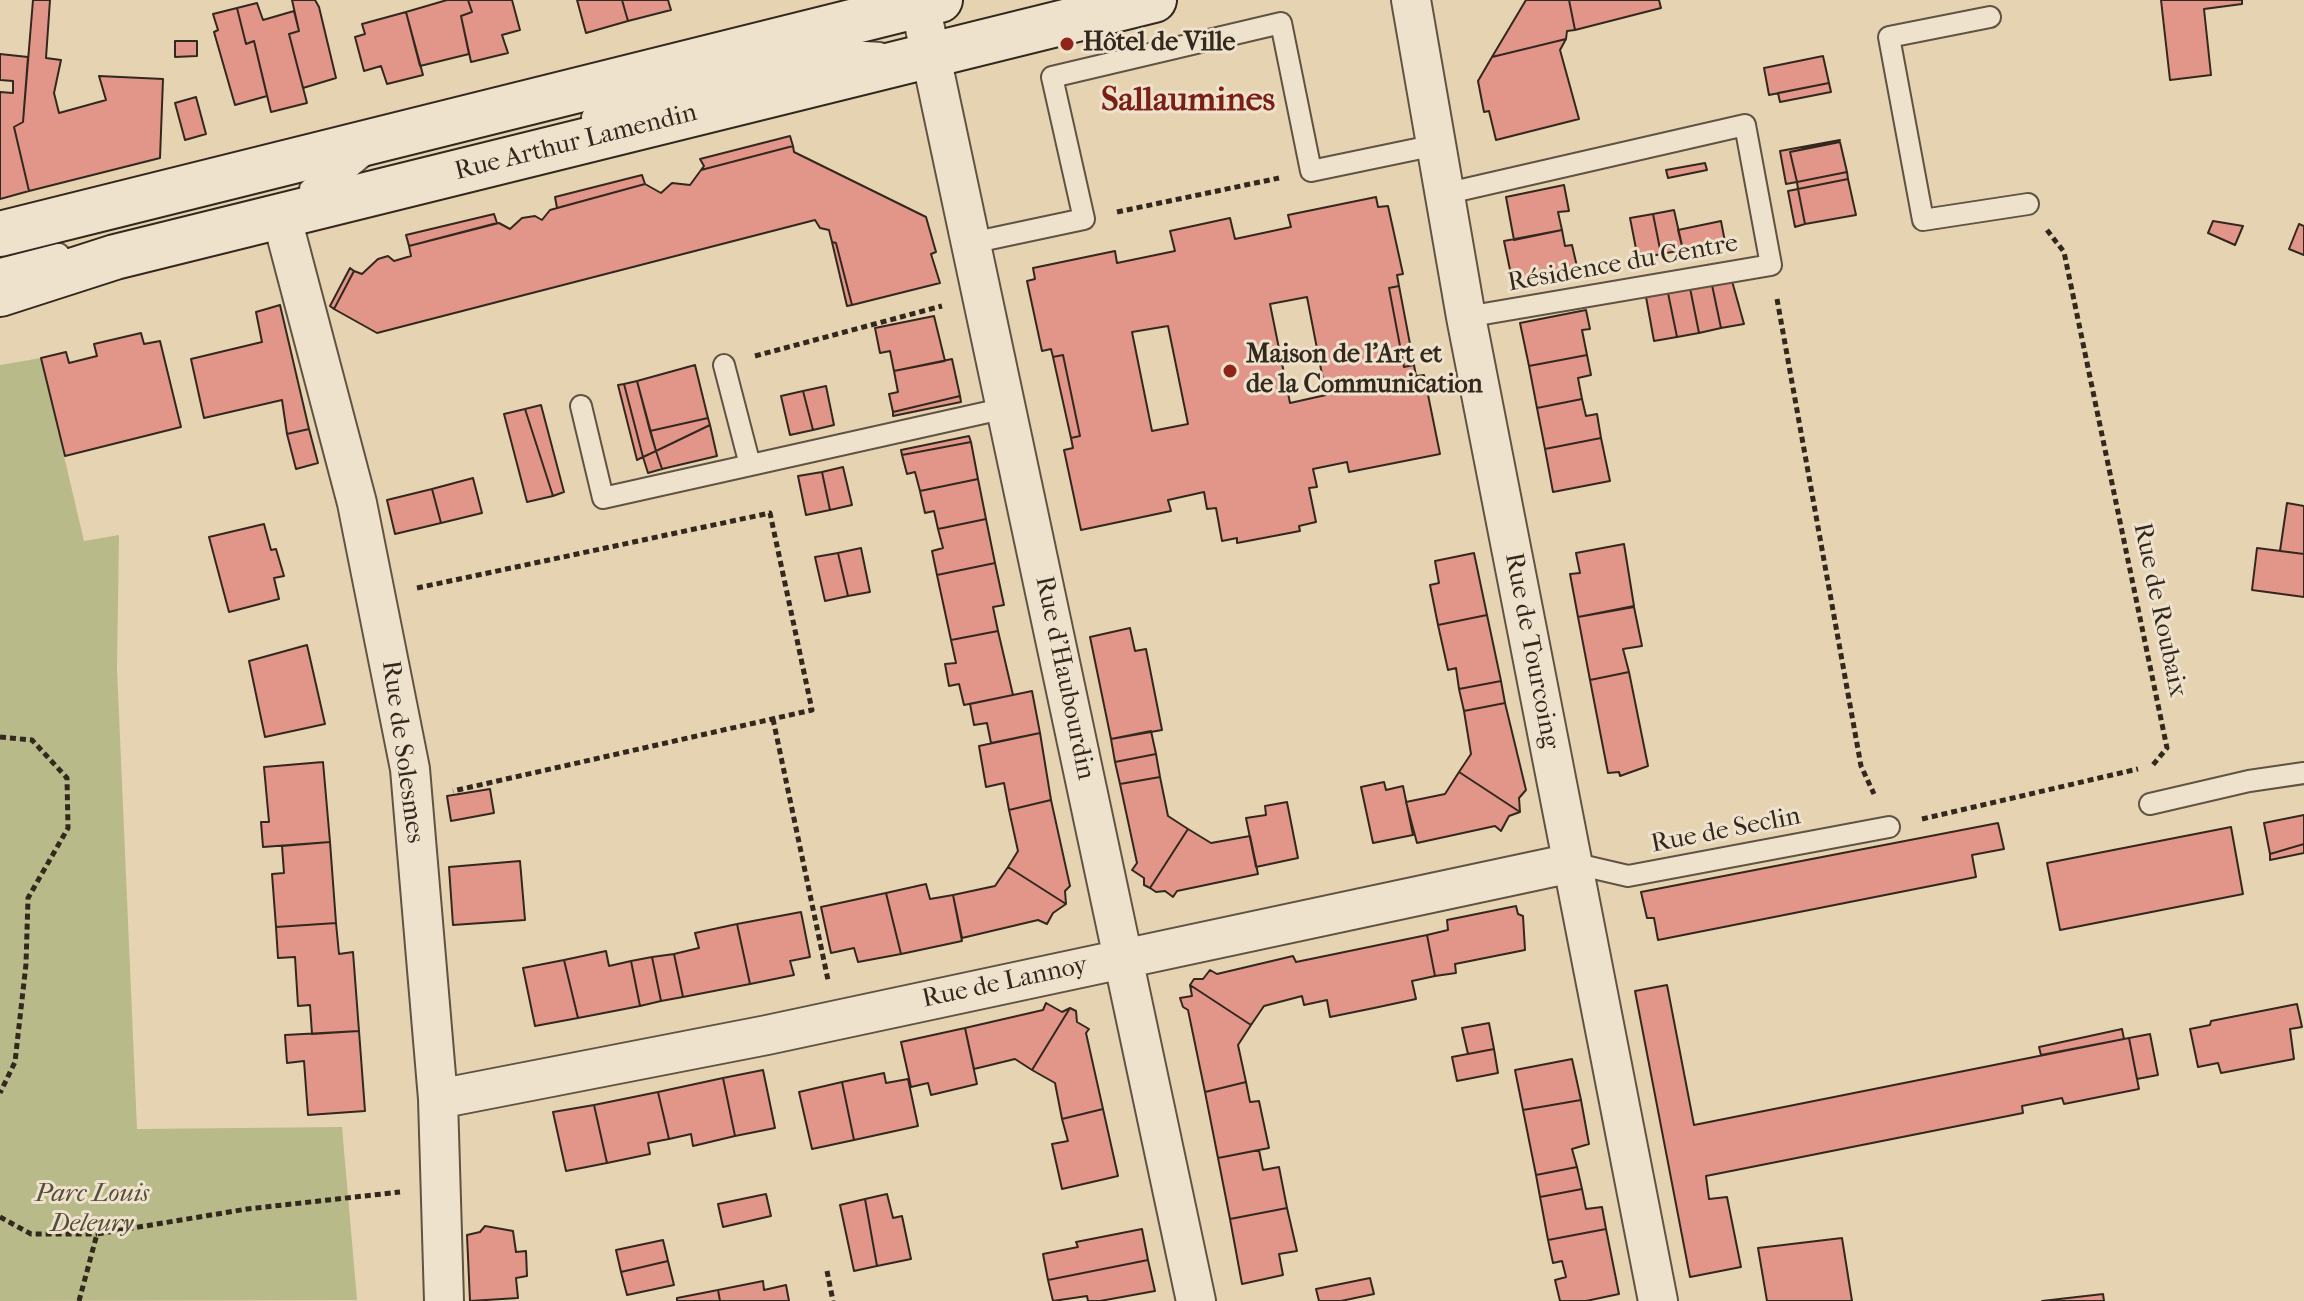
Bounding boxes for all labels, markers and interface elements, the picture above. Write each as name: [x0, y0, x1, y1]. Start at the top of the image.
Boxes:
place label: Hôtel de Ville: [1083, 28, 1235, 60]
marker: Hôtel de Ville: [1058, 35, 1076, 53]
district label: Sallaumines: [1101, 82, 1275, 122]
street label: Rue Arthur Lamendin: [452, 98, 700, 188]
street label: Résidence du Centre: [1506, 228, 1740, 300]
place label: Maison de l’Art et de la Communication: [1246, 340, 1483, 402]
marker: Maison de l’Art et de la Communication: [1221, 362, 1239, 380]
street label: Rue de Roubaix: [2125, 520, 2193, 700]
street label: Rue de Tourcoing: [1497, 550, 1565, 752]
street label: Rue d'Haubourdin: [1027, 573, 1101, 783]
street label: Rue de Solesmes: [374, 659, 430, 845]
street label: Rue de Seclin: [1649, 801, 1803, 861]
street label: Rue de Lannoy: [920, 950, 1090, 1016]
park label: Parc Louis Deleury: [35, 1179, 149, 1240]

